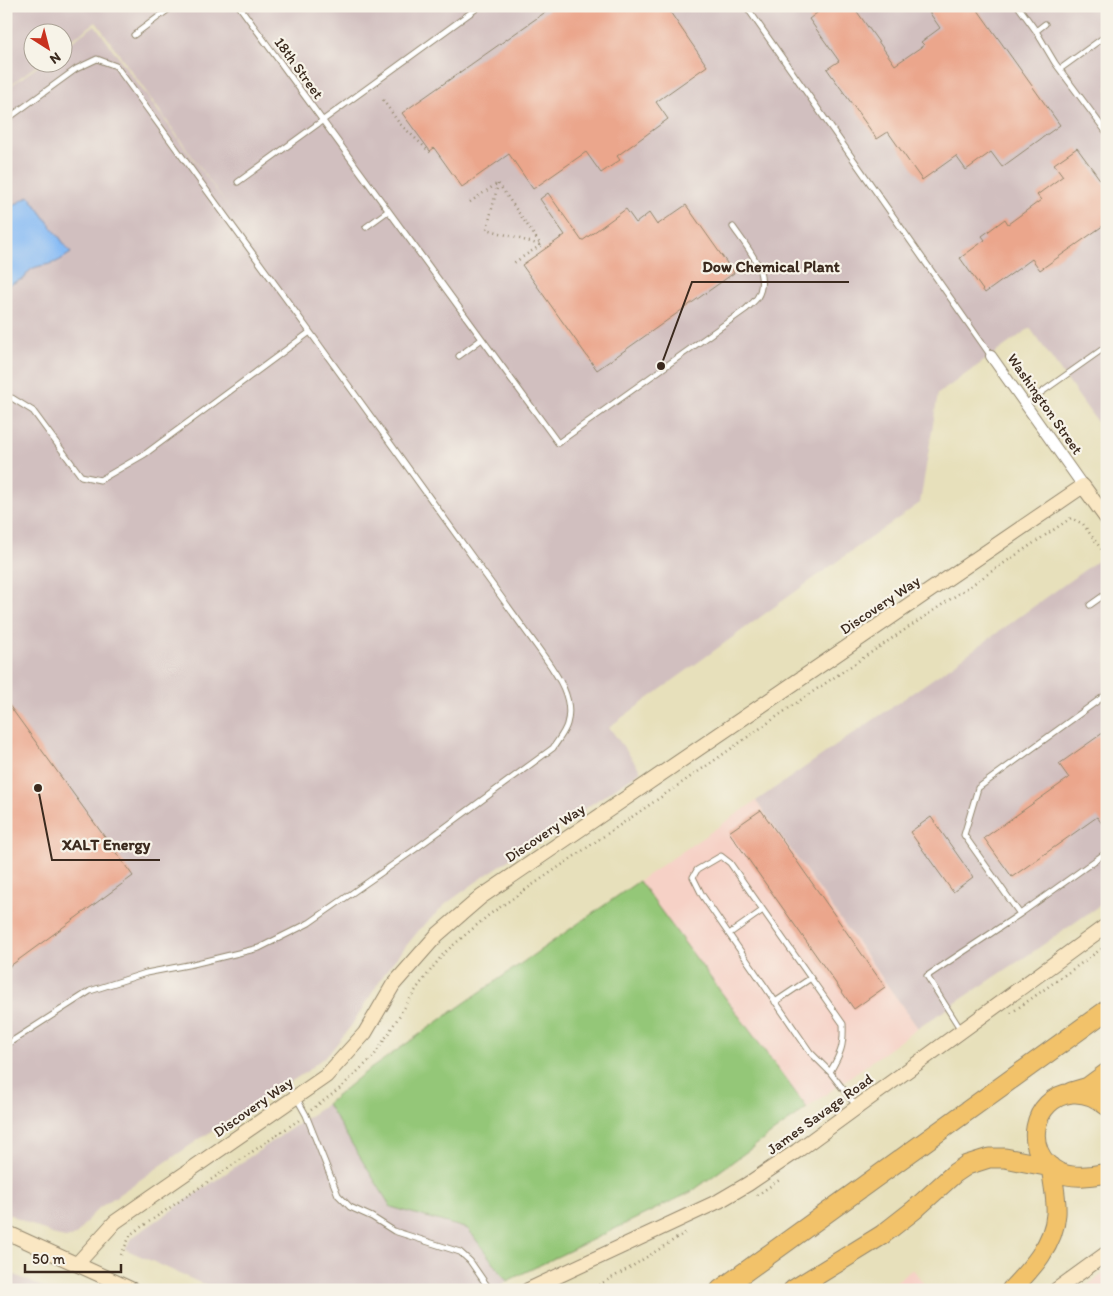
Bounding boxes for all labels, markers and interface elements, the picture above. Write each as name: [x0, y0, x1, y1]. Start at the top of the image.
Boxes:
north arrow: [22, 22, 72, 72]
street label: 18th Street: [271, 34, 328, 103]
text: N: [47, 48, 64, 68]
callout: Dow Chemical Plant: [692, 251, 849, 282]
text: Dow Chemical Plant: [702, 257, 840, 276]
street label: Washington Street: [1003, 350, 1087, 458]
street label: Discovery Way: [837, 572, 923, 638]
street label: Discovery Way: [502, 800, 588, 866]
callout: XALT Energy: [52, 829, 160, 860]
text: XALT Energy: [62, 835, 151, 855]
street label: James Savage Road: [764, 1070, 876, 1158]
street label: Discovery Way: [210, 1073, 296, 1141]
scale bar: [25, 1241, 121, 1273]
text: 50 m: [32, 1250, 65, 1268]

